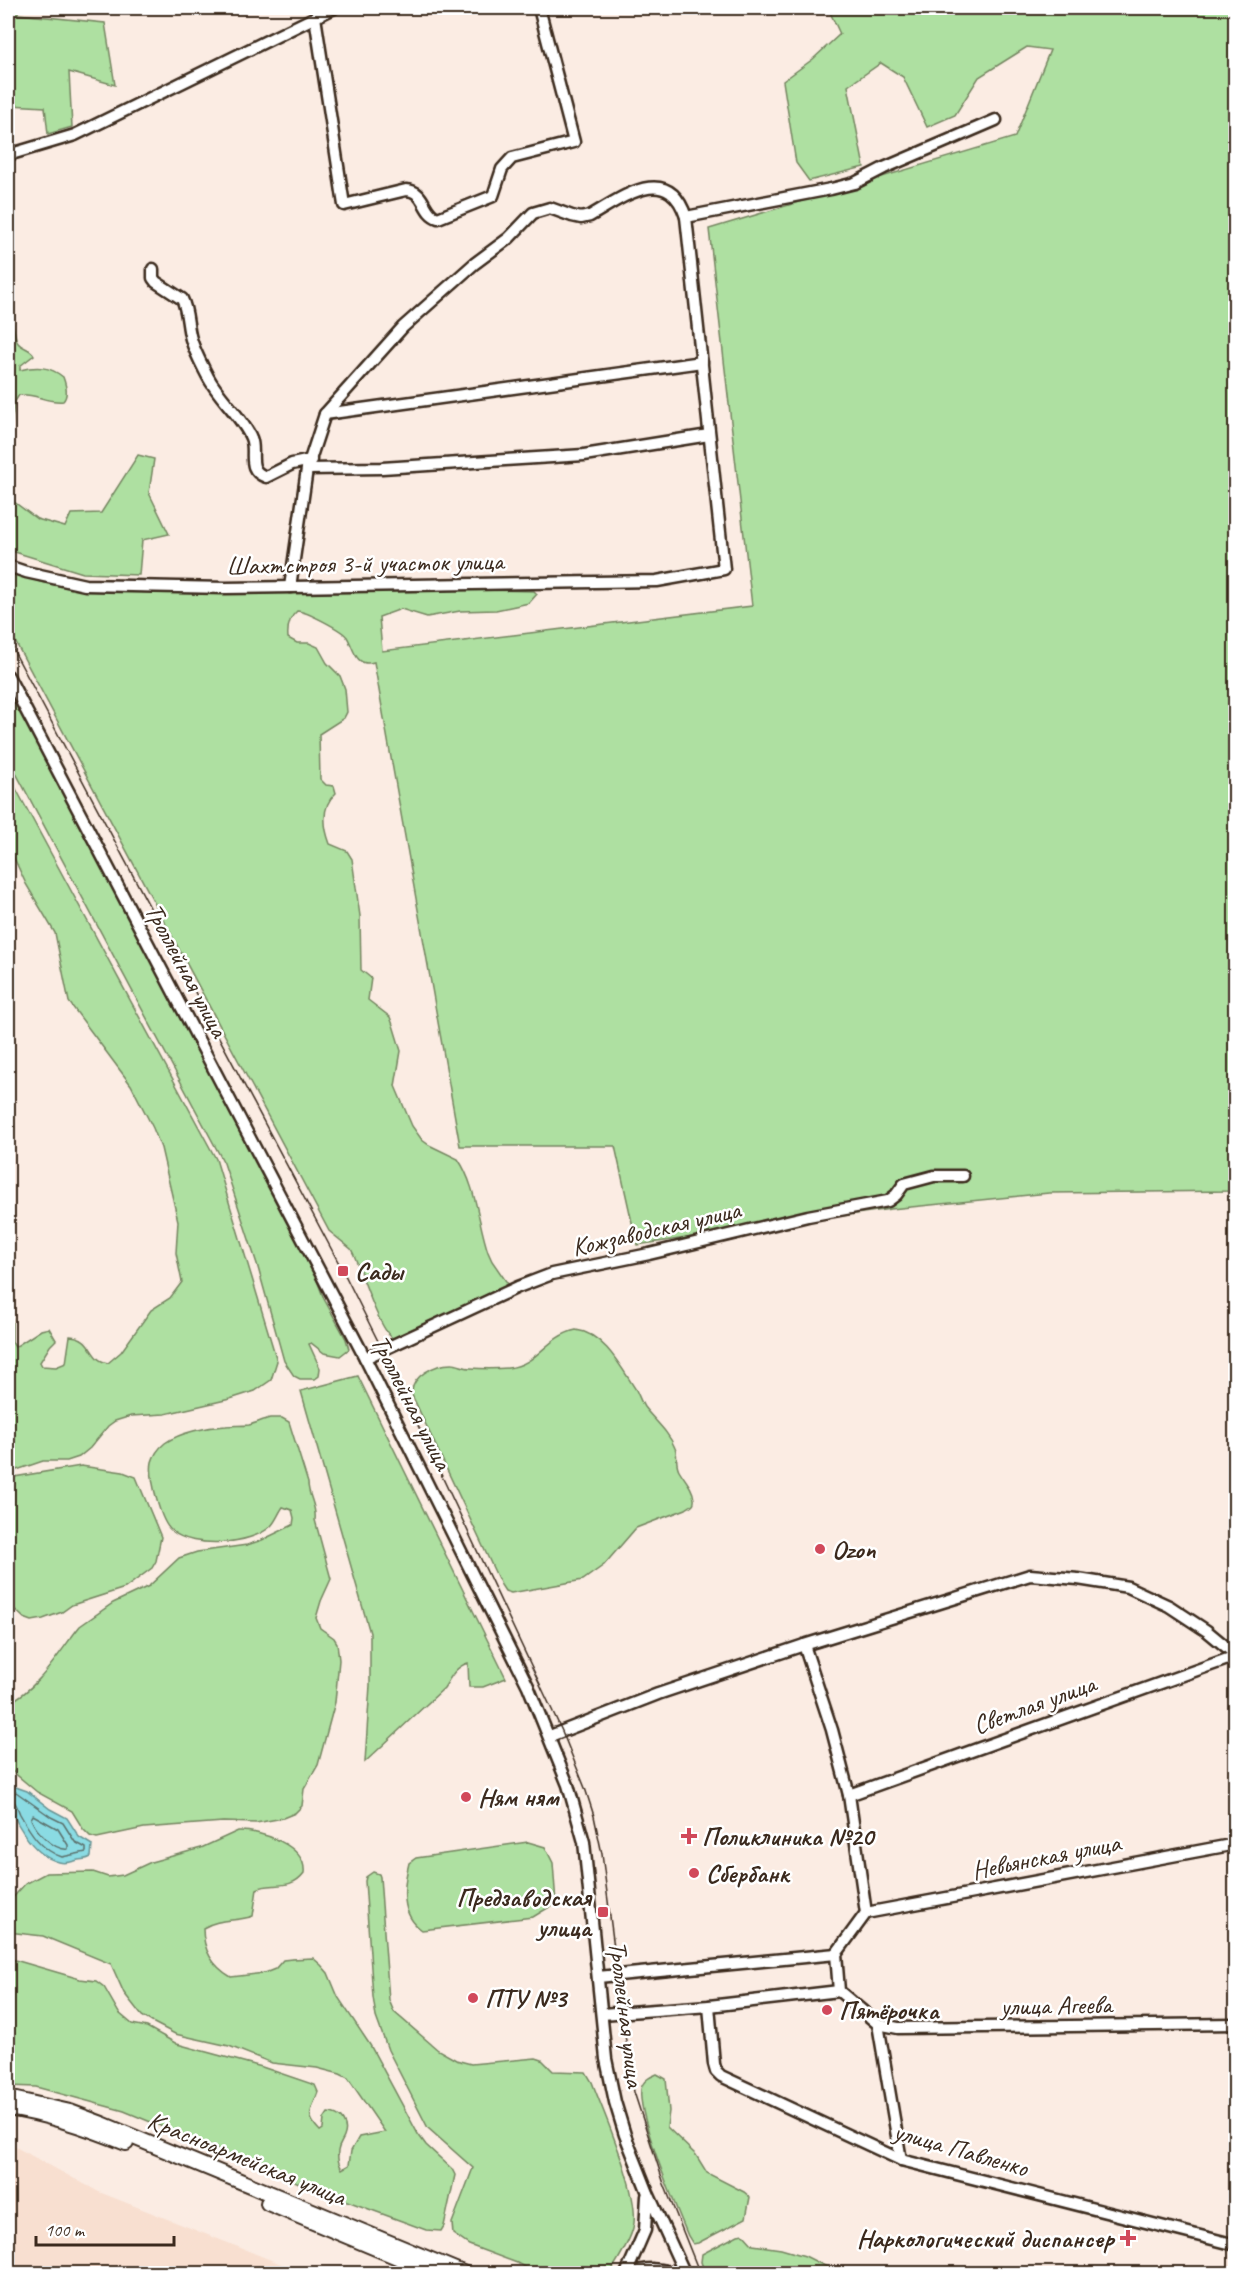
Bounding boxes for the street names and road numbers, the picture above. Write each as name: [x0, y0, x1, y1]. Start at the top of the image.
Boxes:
street label: Шахтстроя 3-й участок улица: [226, 545, 506, 582]
street label: Троллейная улица: [137, 897, 236, 1044]
street label: Кожзаводская улица: [569, 1193, 745, 1264]
street label: Троллейная улица: [363, 1329, 460, 1477]
street label: Светлая улица: [968, 1666, 1102, 1742]
street label: Невьянская улица: [969, 1826, 1125, 1887]
street label: Троллейная улица: [601, 1939, 652, 2091]
street label: улица Агеева: [998, 1988, 1114, 2023]
street label: Красноармейская улица: [143, 2104, 352, 2214]
street label: улица Павленко: [888, 2114, 1033, 2185]

